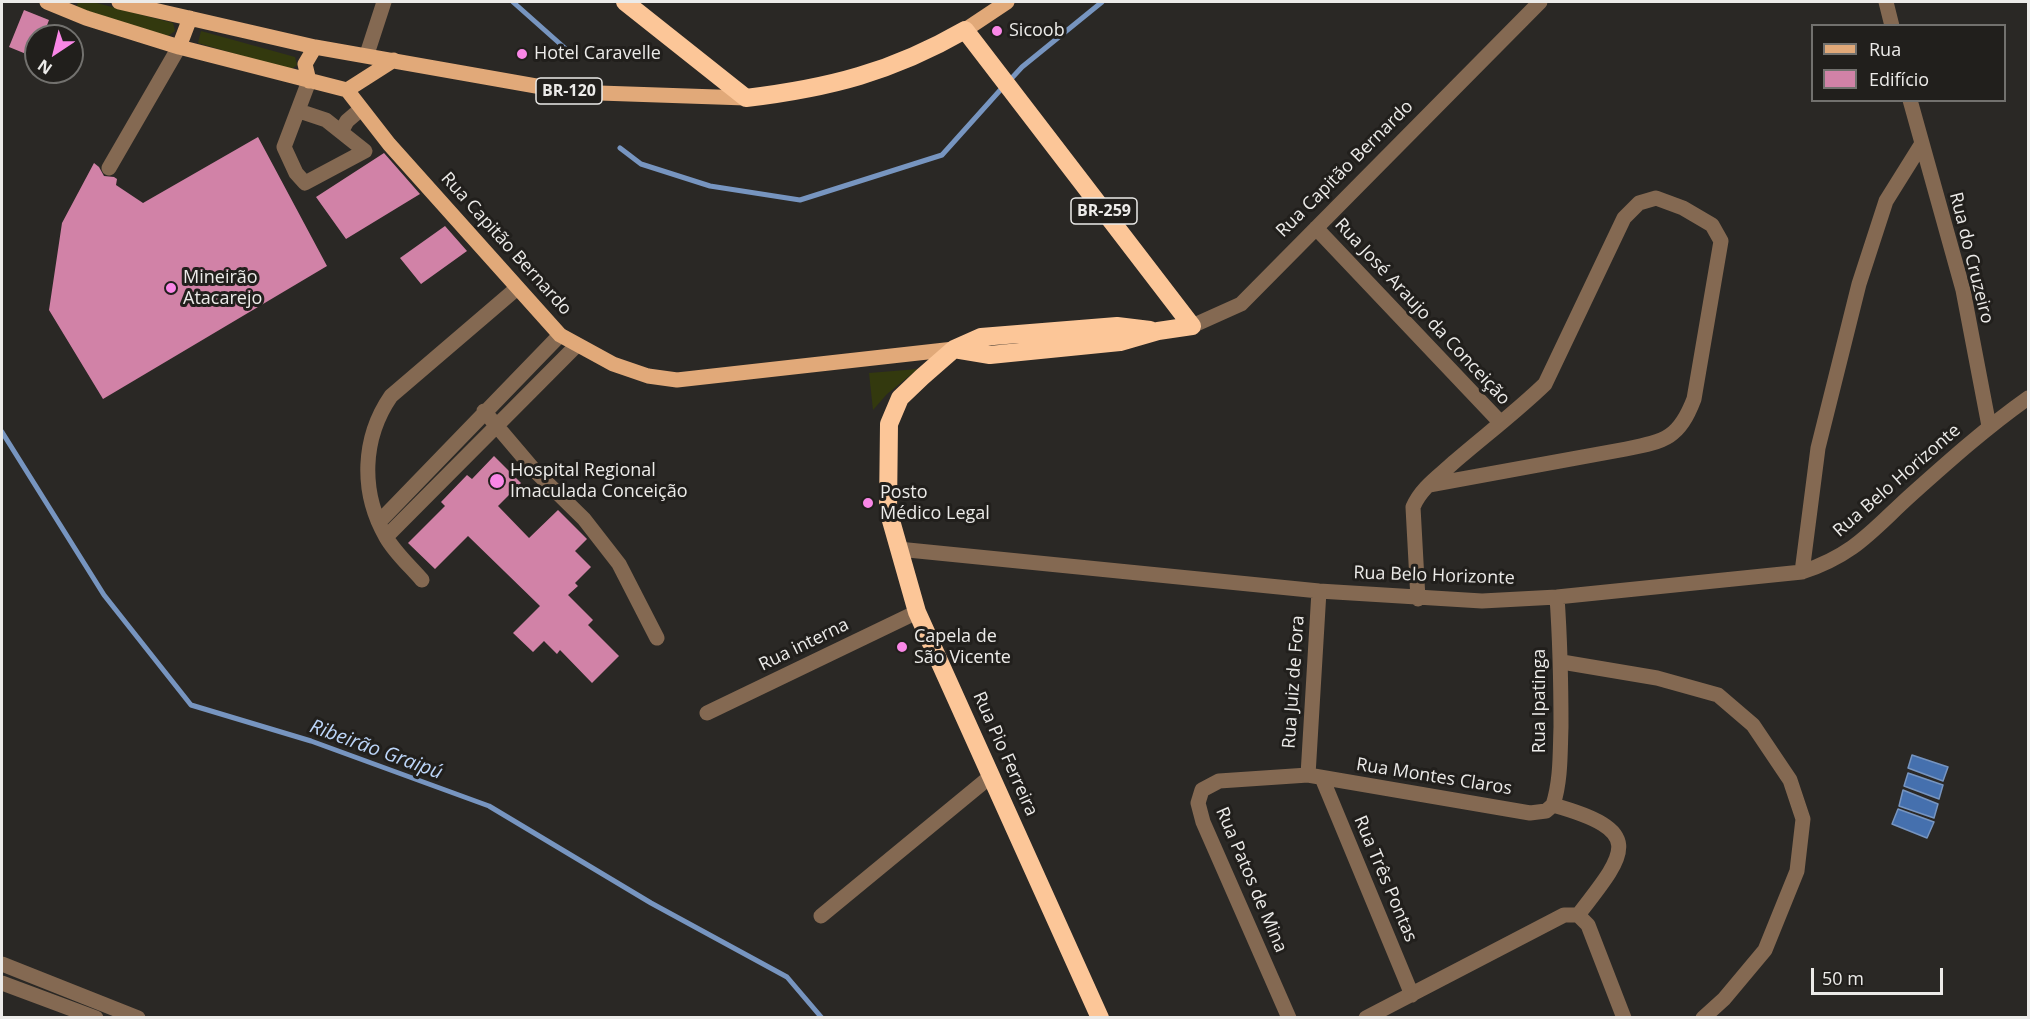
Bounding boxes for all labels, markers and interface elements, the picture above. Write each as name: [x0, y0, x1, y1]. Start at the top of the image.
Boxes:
place label: Sicoob: [1009, 20, 1065, 42]
north arrow: [24, 24, 84, 84]
marker: Sicoob: [990, 24, 1004, 38]
legend: [1811, 24, 2006, 102]
text: Rua: [1869, 37, 1901, 61]
place label: Hotel Caravelle: [534, 43, 661, 65]
marker: Hotel Caravelle: [515, 47, 529, 61]
text: N: [33, 54, 56, 80]
text: Edifício: [1869, 67, 1929, 91]
road number: BR-120: [536, 78, 602, 104]
street label: Rua Capitão Bernardo: [1272, 96, 1418, 242]
street label: Rua Capitão Bernardo: [436, 168, 576, 320]
street label: Rua do Cruzeiro: [1944, 190, 1998, 326]
road number: BR-259: [1071, 198, 1137, 224]
street label: Rua José Araujo da Conceição: [1330, 214, 1514, 410]
place label: Mineirão Atacarejo: [183, 267, 262, 310]
marker: Mineirão Atacarejo: [164, 281, 178, 295]
street label: Rua Belo Horizonte: [1829, 420, 1965, 542]
place label: Hospital Regional Imaculada Conceição: [510, 460, 688, 502]
marker: Hospital Regional Imaculada Conceição: [488, 472, 506, 490]
place label: Posto Médico Legal: [880, 482, 990, 524]
marker: Posto Médico Legal: [861, 496, 875, 510]
street label: Rua Belo Horizonte: [1353, 562, 1515, 590]
street label: Rua interna: [756, 614, 852, 676]
street label: Rua Juiz de Fora: [1279, 615, 1309, 749]
place label: Capela de São Vicente: [914, 626, 1011, 668]
marker: Capela de São Vicente: [895, 640, 909, 654]
street label: Rua Ipatinga: [1529, 649, 1551, 753]
street label: Rua Pio Ferreira: [968, 688, 1042, 820]
water label: Ribeirão Graipú: [306, 715, 446, 785]
street label: Rua Montes Claros: [1355, 754, 1513, 800]
street label: Rua Patos de Mina: [1211, 804, 1291, 956]
street label: Rua Três Pontas: [1349, 813, 1421, 945]
scale bar: [1814, 956, 1946, 994]
text: 50 m: [1822, 966, 1864, 990]

